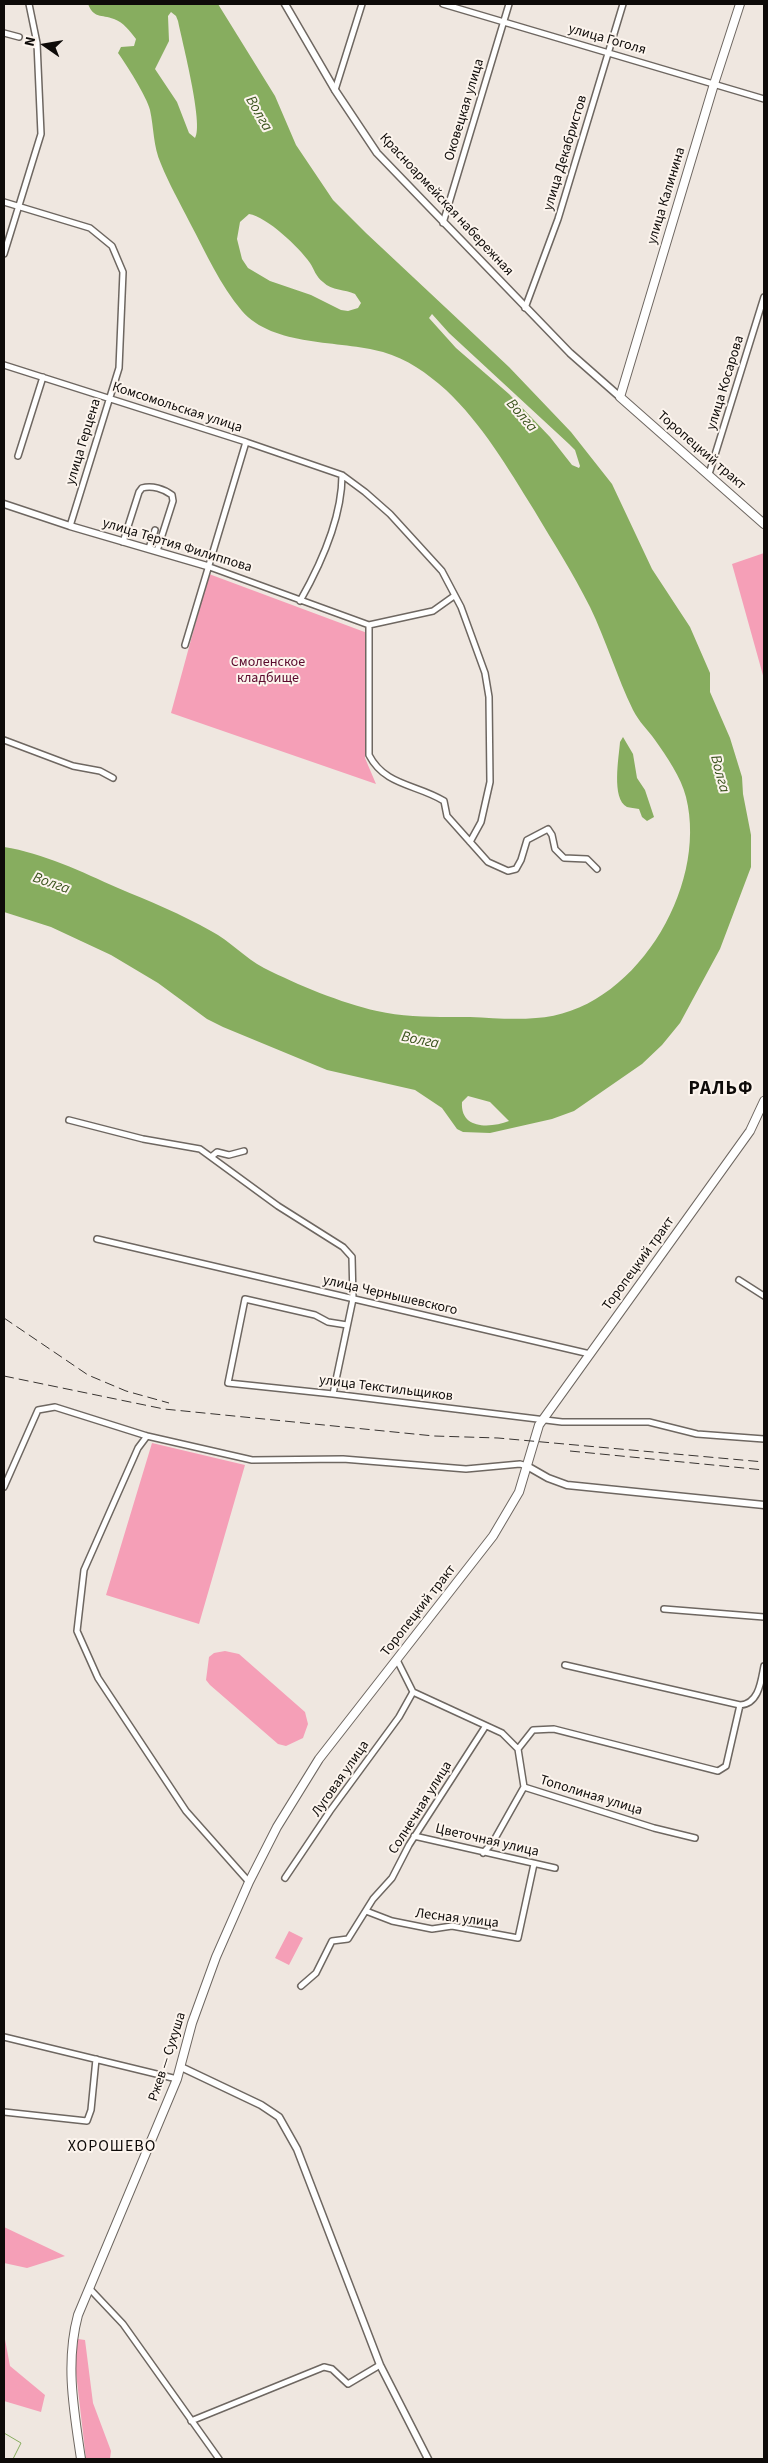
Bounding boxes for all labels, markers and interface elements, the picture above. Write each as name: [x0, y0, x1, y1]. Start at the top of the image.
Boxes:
north arrow: [20, 20, 70, 70]
street label: улица Гоголя: [566, 21, 648, 59]
text: N: [20, 35, 41, 48]
street label: Оковецкая улица: [441, 57, 489, 163]
water label: Волга: [241, 93, 275, 135]
street label: улица Декабристов: [540, 93, 592, 213]
street label: Красноармейская набережная: [375, 130, 517, 280]
street label: улица Калинина: [644, 145, 690, 247]
street label: улица Косарова: [704, 334, 748, 432]
street label: Комсомольская улица: [110, 379, 244, 437]
water label: Волга: [502, 396, 540, 436]
street label: улица Герцена: [63, 397, 105, 487]
street label: Торопецкий тракт: [653, 408, 749, 494]
street label: улица Тертия Филиппова: [100, 515, 254, 577]
park label: Смоленское кладбище: [231, 655, 305, 688]
water label: Волга: [705, 753, 733, 795]
water label: Волга: [30, 869, 72, 899]
water label: Волга: [400, 1029, 440, 1053]
district label: РАЛЬФ: [688, 1079, 754, 1101]
street label: Торопецкий тракт: [599, 1214, 679, 1314]
street label: улица Чернышевского: [321, 1272, 459, 1320]
street label: улица Текстильщиков: [318, 1372, 454, 1406]
street label: Торопецкий тракт: [378, 1562, 460, 1660]
street label: Луговая улица: [309, 1738, 373, 1820]
street label: Солнечная улица: [386, 1758, 456, 1858]
street label: Тополиная улица: [538, 1772, 644, 1820]
street label: Цветочная улица: [434, 1821, 540, 1861]
street label: Лесная улица: [414, 1906, 500, 1932]
street label: Ржев — Сухуша: [146, 2010, 190, 2104]
district label: ХОРОШЕВО: [67, 2137, 157, 2157]

